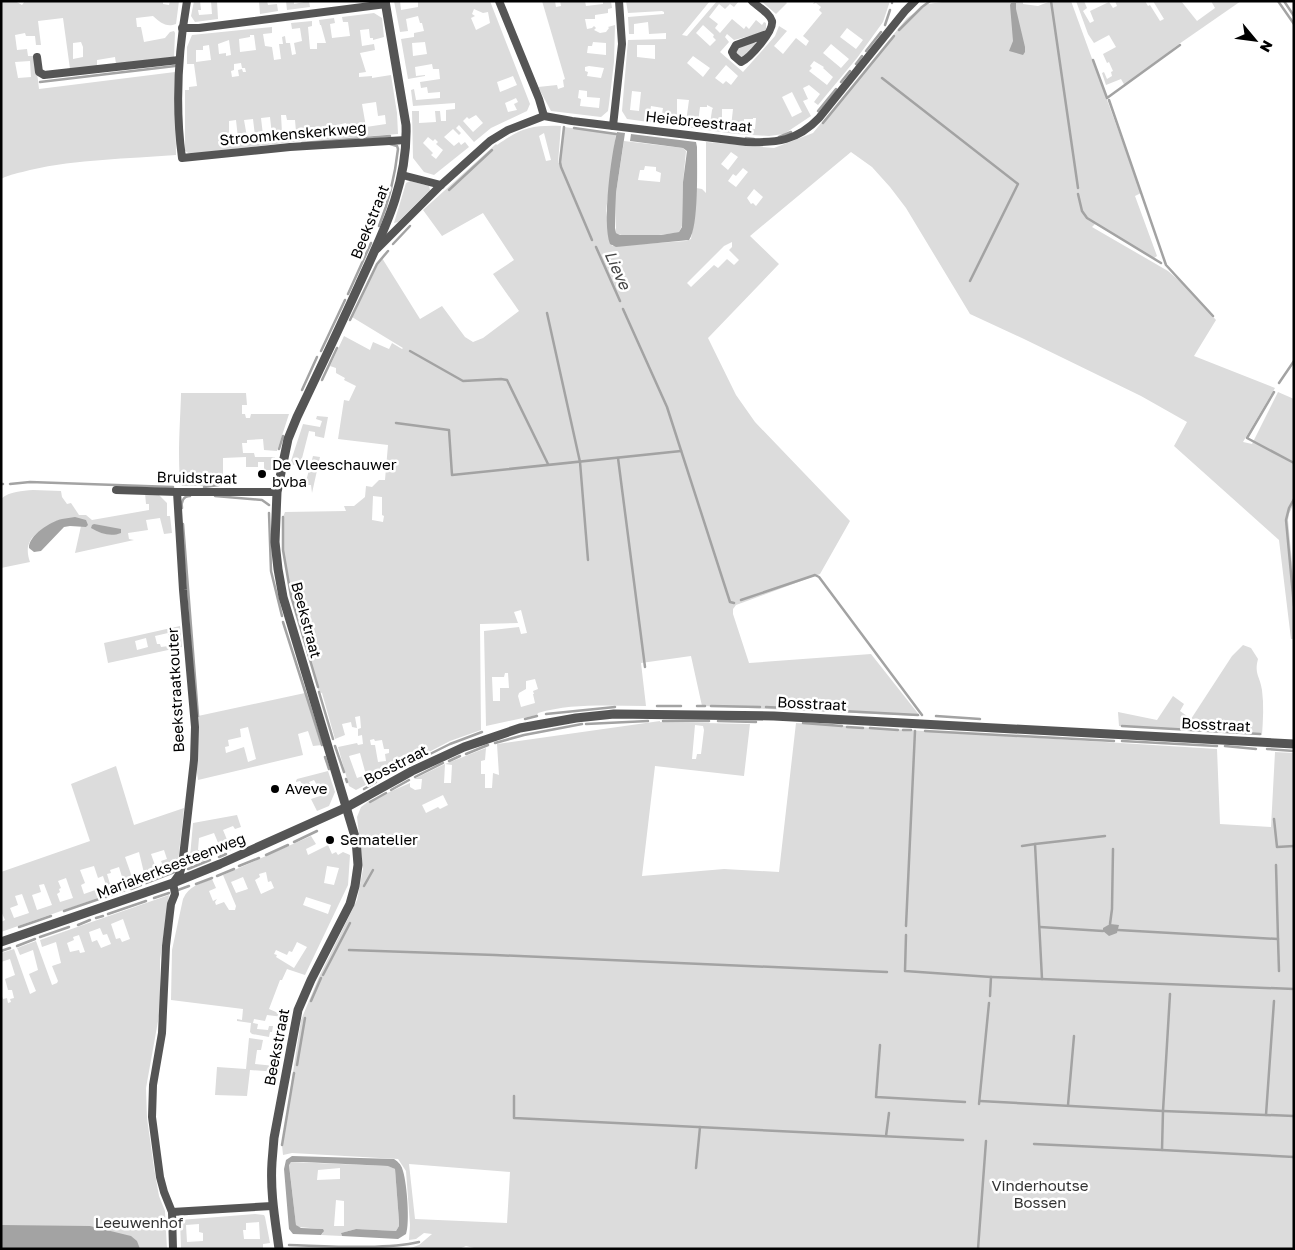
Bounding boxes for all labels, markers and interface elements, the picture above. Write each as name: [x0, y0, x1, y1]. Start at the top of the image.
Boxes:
north arrow: [1230, 15, 1280, 65]
text: N: [1257, 38, 1277, 55]
street label: Heiebreestraat: [645, 106, 754, 136]
street label: Stroomkenskerkweg: [219, 118, 367, 148]
street label: Beekstraat: [346, 182, 392, 261]
water label: Lieve: [601, 248, 636, 294]
place label: De Vleeschauwer bvba: [272, 455, 397, 490]
street label: Bruidstraat: [157, 467, 238, 487]
marker: De Vleeschauwer bvba: [256, 468, 268, 480]
street label: Beekstraat: [288, 580, 326, 660]
street label: Beekstraatkouter: [163, 627, 187, 753]
street label: Bosstraat: [777, 692, 847, 714]
street label: Bosstraat: [1181, 713, 1251, 735]
street label: Bosstraat: [361, 740, 431, 788]
place label: Aveve: [285, 779, 328, 797]
marker: Aveve: [269, 783, 281, 795]
street label: Mariakerksesteenweg: [94, 828, 248, 902]
place label: Sematelier: [340, 830, 418, 848]
marker: Sematelier: [324, 834, 336, 846]
street label: Beekstraat: [260, 1007, 292, 1087]
park label: Vinderhoutse Bossen: [991, 1176, 1089, 1211]
park label: Leeuwenhof: [95, 1213, 184, 1231]

